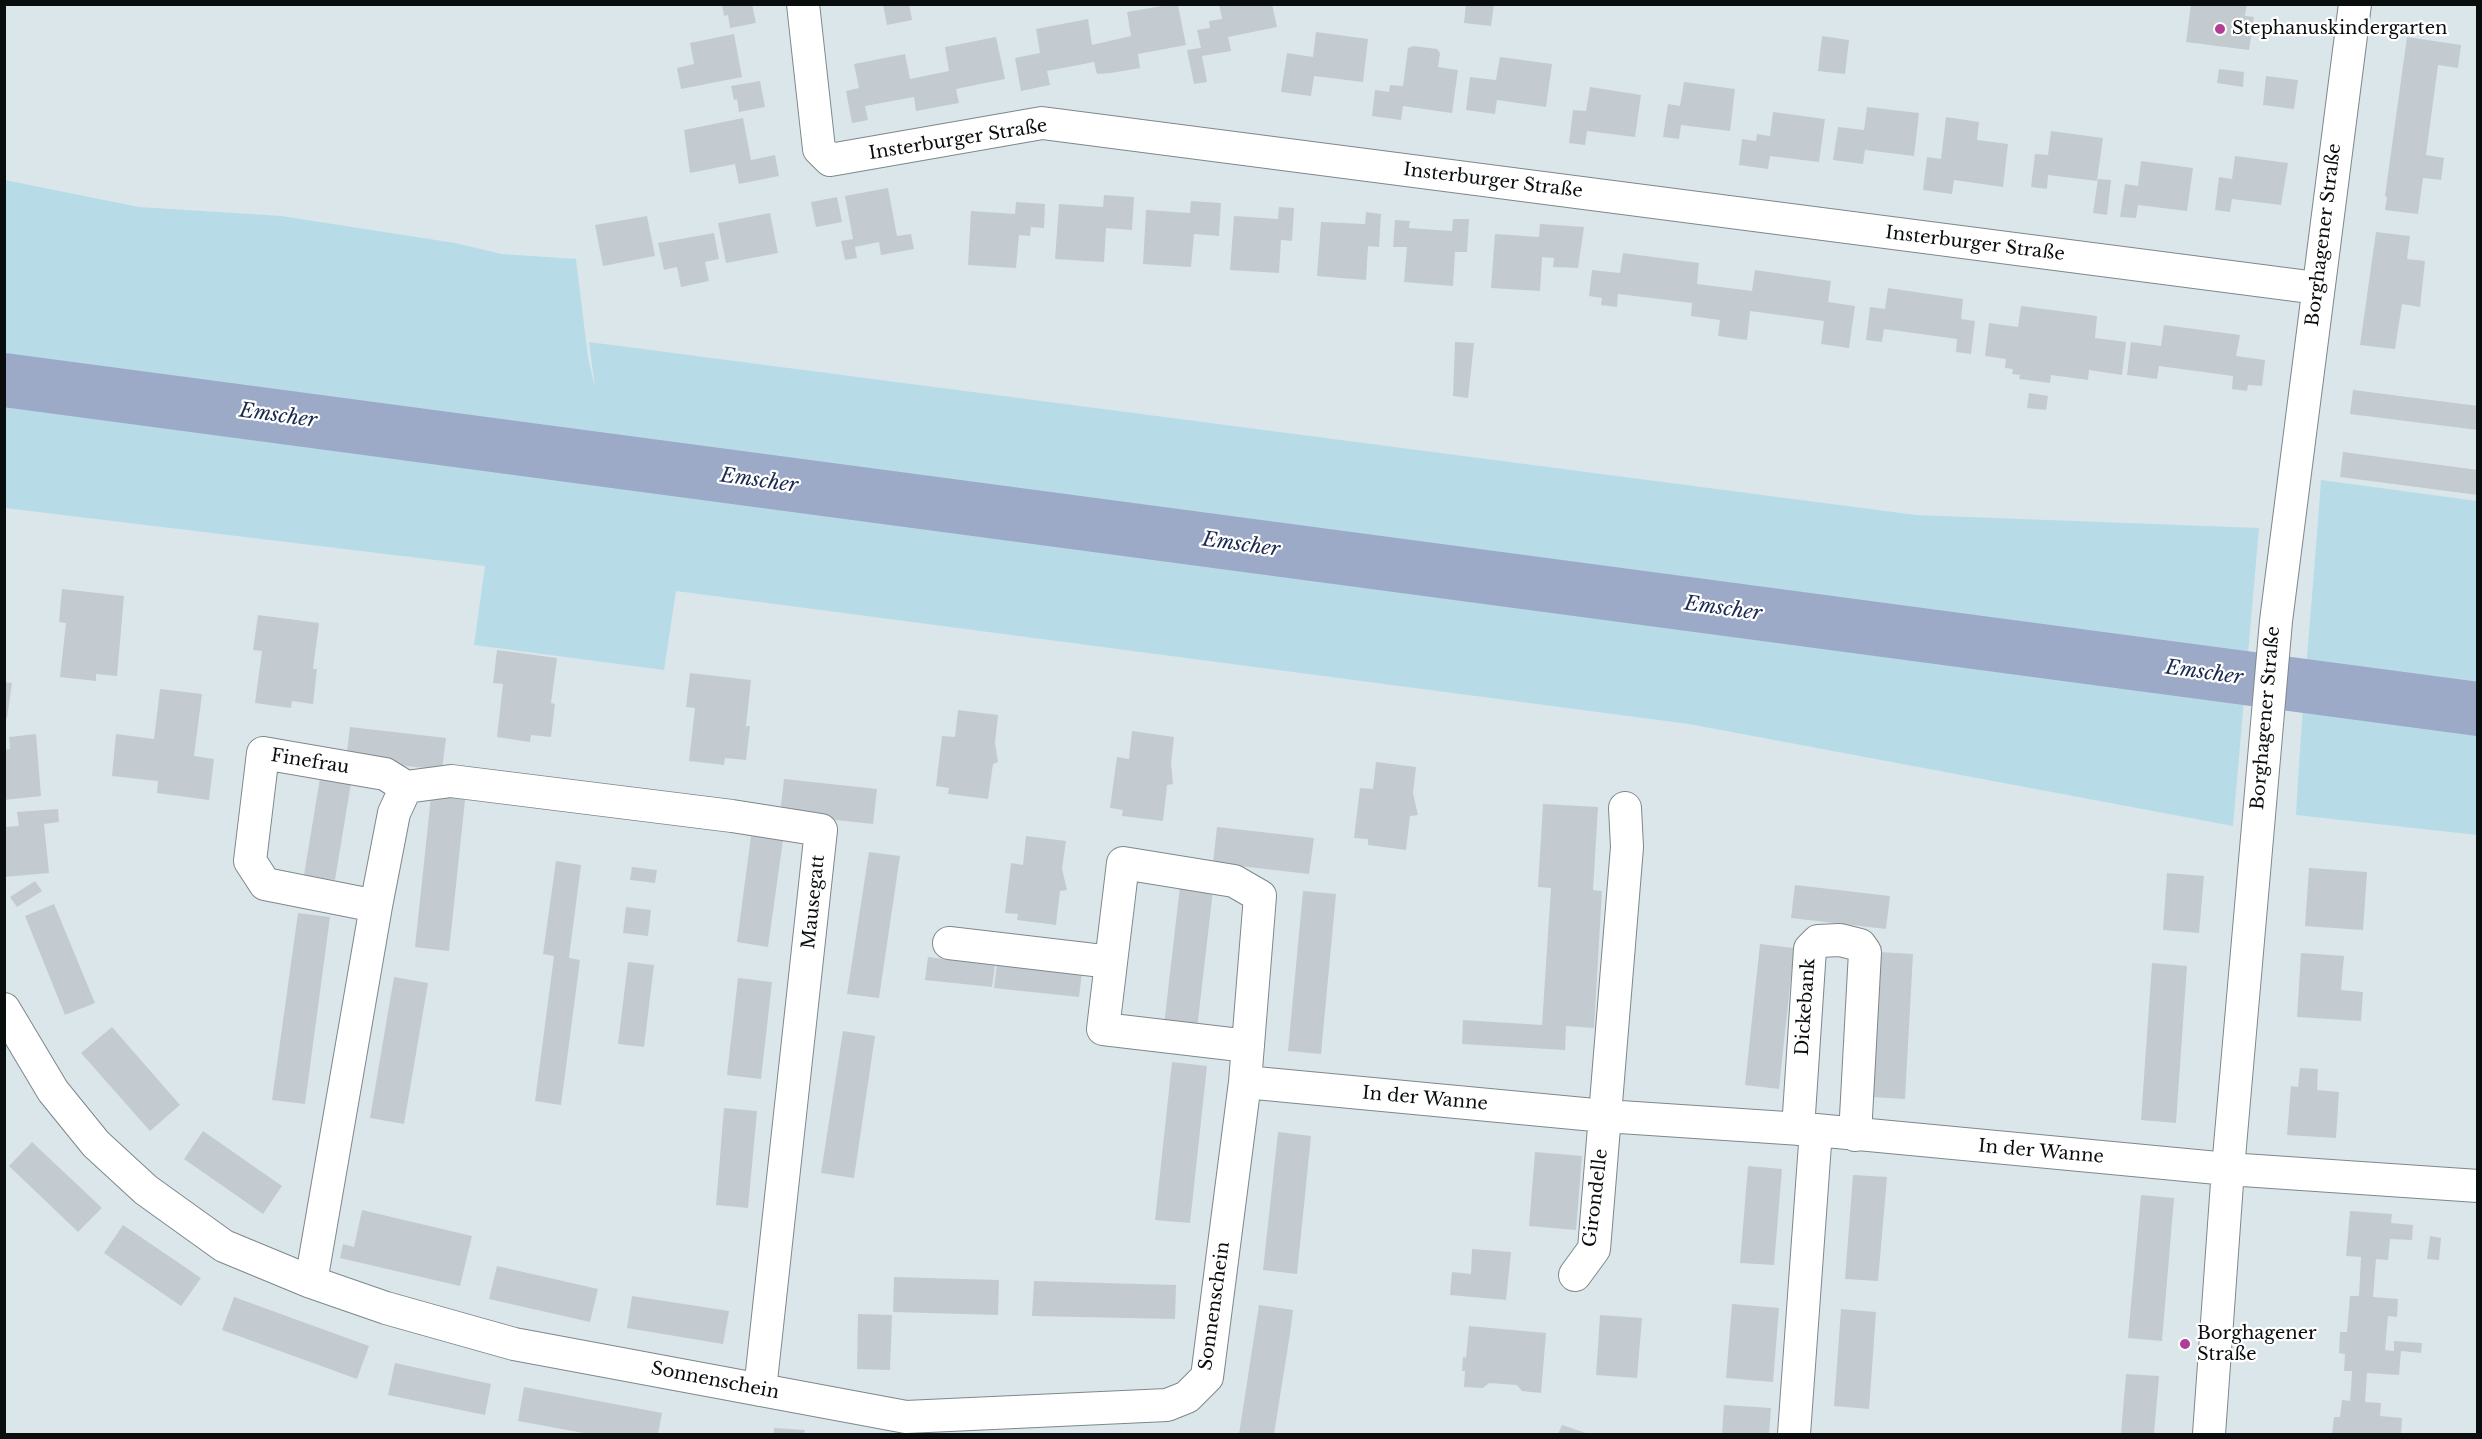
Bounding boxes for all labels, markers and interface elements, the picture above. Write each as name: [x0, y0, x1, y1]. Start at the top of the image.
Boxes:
place label: Stephanuskindergarten: [2232, 18, 2447, 40]
marker: Stephanuskindergarten: [2213, 22, 2227, 36]
street label: Insterburger Straße: [867, 115, 1049, 165]
street label: Borghagener Straße: [2302, 142, 2346, 328]
street label: Insterburger Straße: [1402, 159, 1584, 203]
street label: Insterburger Straße: [1884, 222, 2066, 266]
water label: Emscher: [238, 399, 318, 433]
water label: Emscher: [719, 464, 799, 498]
water label: Emscher: [1201, 528, 1281, 562]
water label: Emscher: [1683, 592, 1763, 626]
street label: Borghagener Straße: [2247, 625, 2285, 811]
water label: Emscher: [2164, 656, 2244, 690]
street label: Finefrau: [269, 745, 351, 779]
street label: Mausegatt: [798, 854, 830, 950]
street label: Dickebank: [1792, 958, 1820, 1056]
street label: In der Wanne: [1361, 1083, 1489, 1115]
street label: In der Wanne: [1977, 1136, 2105, 1168]
street label: Girondelle: [1579, 1148, 1613, 1248]
street label: Sonnenschein: [1195, 1240, 1235, 1372]
place label: Borghagener Straße: [2197, 1323, 2317, 1366]
marker: Borghagener Straße: [2178, 1337, 2192, 1351]
street label: Sonnenschein: [649, 1358, 781, 1404]

